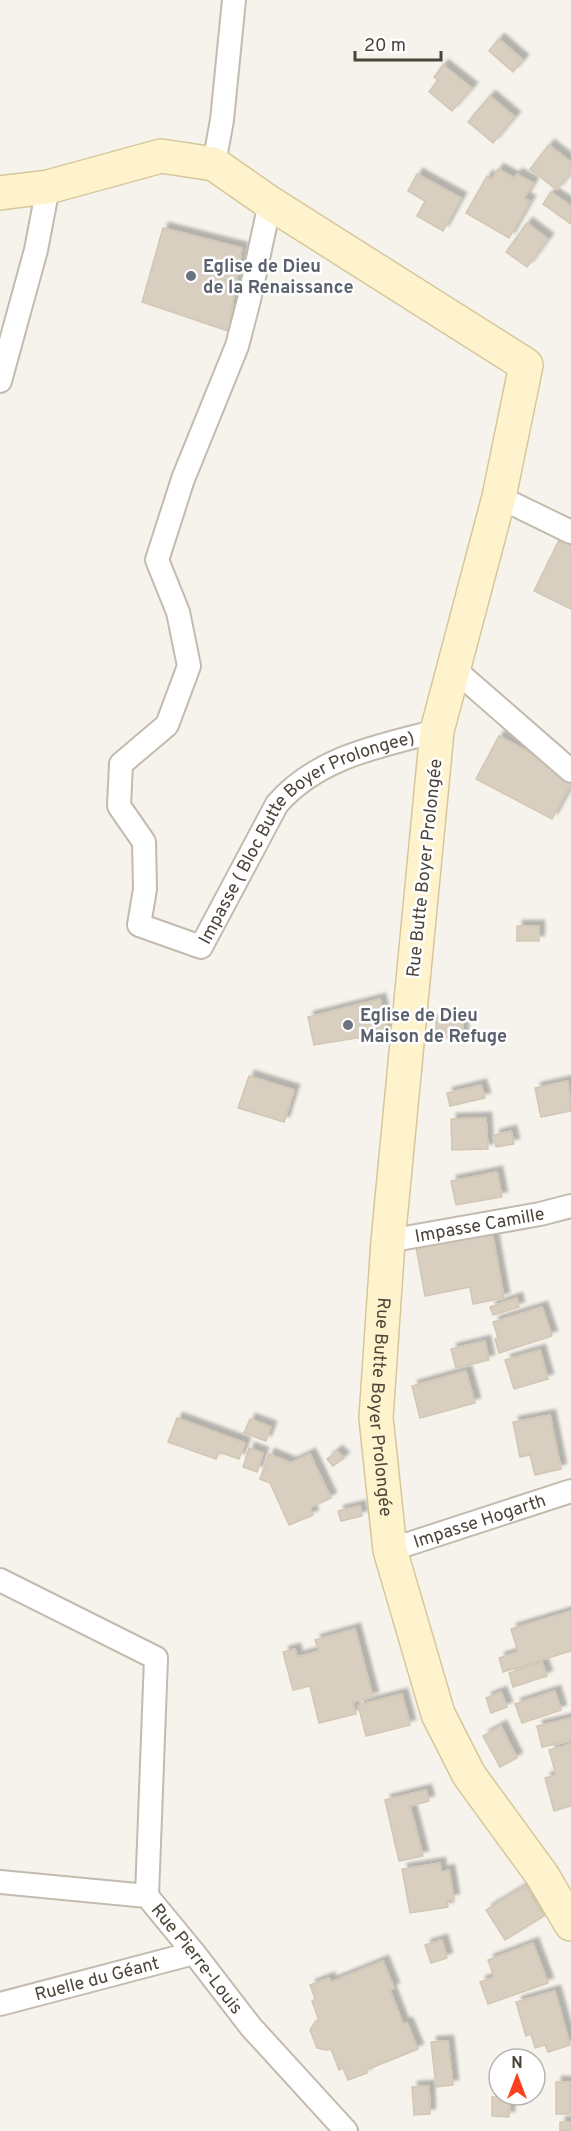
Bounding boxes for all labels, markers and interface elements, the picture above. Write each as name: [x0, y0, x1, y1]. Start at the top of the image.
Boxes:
scale bar: [355, 24, 440, 62]
text: 20 m: [364, 35, 406, 58]
place label: Eglise de Dieu de la Renaissance: [203, 256, 354, 300]
marker: Eglise de Dieu de la Renaissance: [184, 269, 198, 283]
street label: Impasse ( Bloc Butte Boyer Prolongee): [194, 727, 417, 949]
street label: Rue Butte Boyer Prolongée: [403, 758, 448, 979]
place label: Eglise de Dieu Maison de Refuge: [360, 1005, 507, 1049]
marker: Eglise de Dieu Maison de Refuge: [341, 1018, 355, 1032]
street label: Impasse Camille: [413, 1203, 547, 1249]
street label: Rue Butte Boyer Prolongée: [363, 1297, 396, 1518]
street label: Impasse Hogarth: [411, 1490, 549, 1555]
street label: Rue Pierre-Louis: [145, 1900, 247, 2020]
street label: Ruelle du Géant: [32, 1953, 162, 2007]
north arrow: [487, 2047, 547, 2107]
text: N: [511, 2054, 523, 2074]

